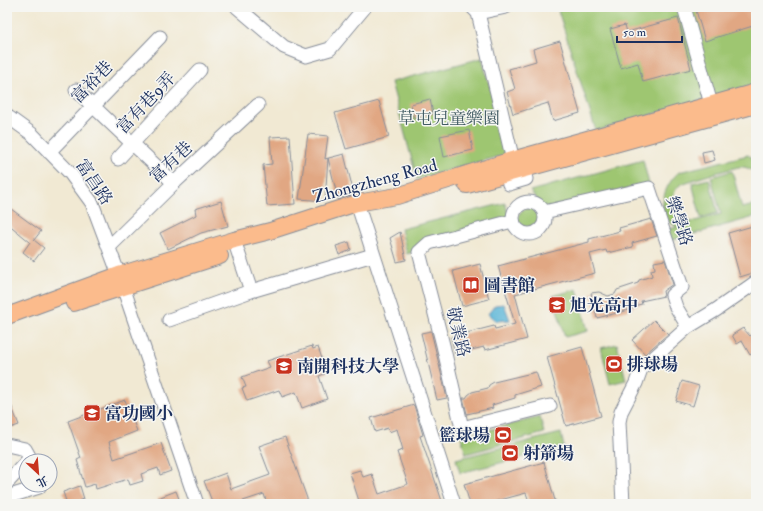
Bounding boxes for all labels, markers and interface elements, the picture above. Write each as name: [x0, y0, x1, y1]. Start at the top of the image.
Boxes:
scale bar: [617, 18, 682, 44]
text: 50 m: [623, 25, 647, 40]
street label: 富裕巷: [67, 56, 117, 108]
street label: 富有巷9弄: [112, 68, 180, 138]
park label: 草屯兒童樂園: [398, 108, 500, 129]
street label: 富有巷: [145, 137, 197, 187]
street label: Zhongzheng Road: [311, 154, 440, 208]
street label: 富昌路: [71, 155, 117, 209]
street label: 樂學路: [661, 194, 697, 248]
library icon: 圖書館: [461, 275, 481, 295]
place label: 圖書館: [484, 275, 535, 296]
school or university icon: 旭光高中: [547, 295, 567, 315]
place label: 旭光高中: [570, 295, 638, 316]
street label: 敬業路: [442, 305, 474, 359]
sports icon: 排球場: [604, 354, 624, 374]
place label: 排球場: [627, 354, 678, 375]
school or university icon: 南開科技大學: [274, 356, 294, 376]
place label: 南開科技大學: [297, 356, 399, 377]
school or university icon: 富功國小: [82, 403, 102, 423]
place label: 富功國小: [105, 403, 173, 424]
place label: 籃球場: [439, 425, 490, 446]
sports icon: 籃球場: [493, 425, 513, 445]
sports icon: 射箭場: [500, 443, 520, 463]
place label: 射箭場: [523, 443, 574, 464]
north arrow: [18, 453, 58, 493]
text: 北: [34, 473, 50, 490]

